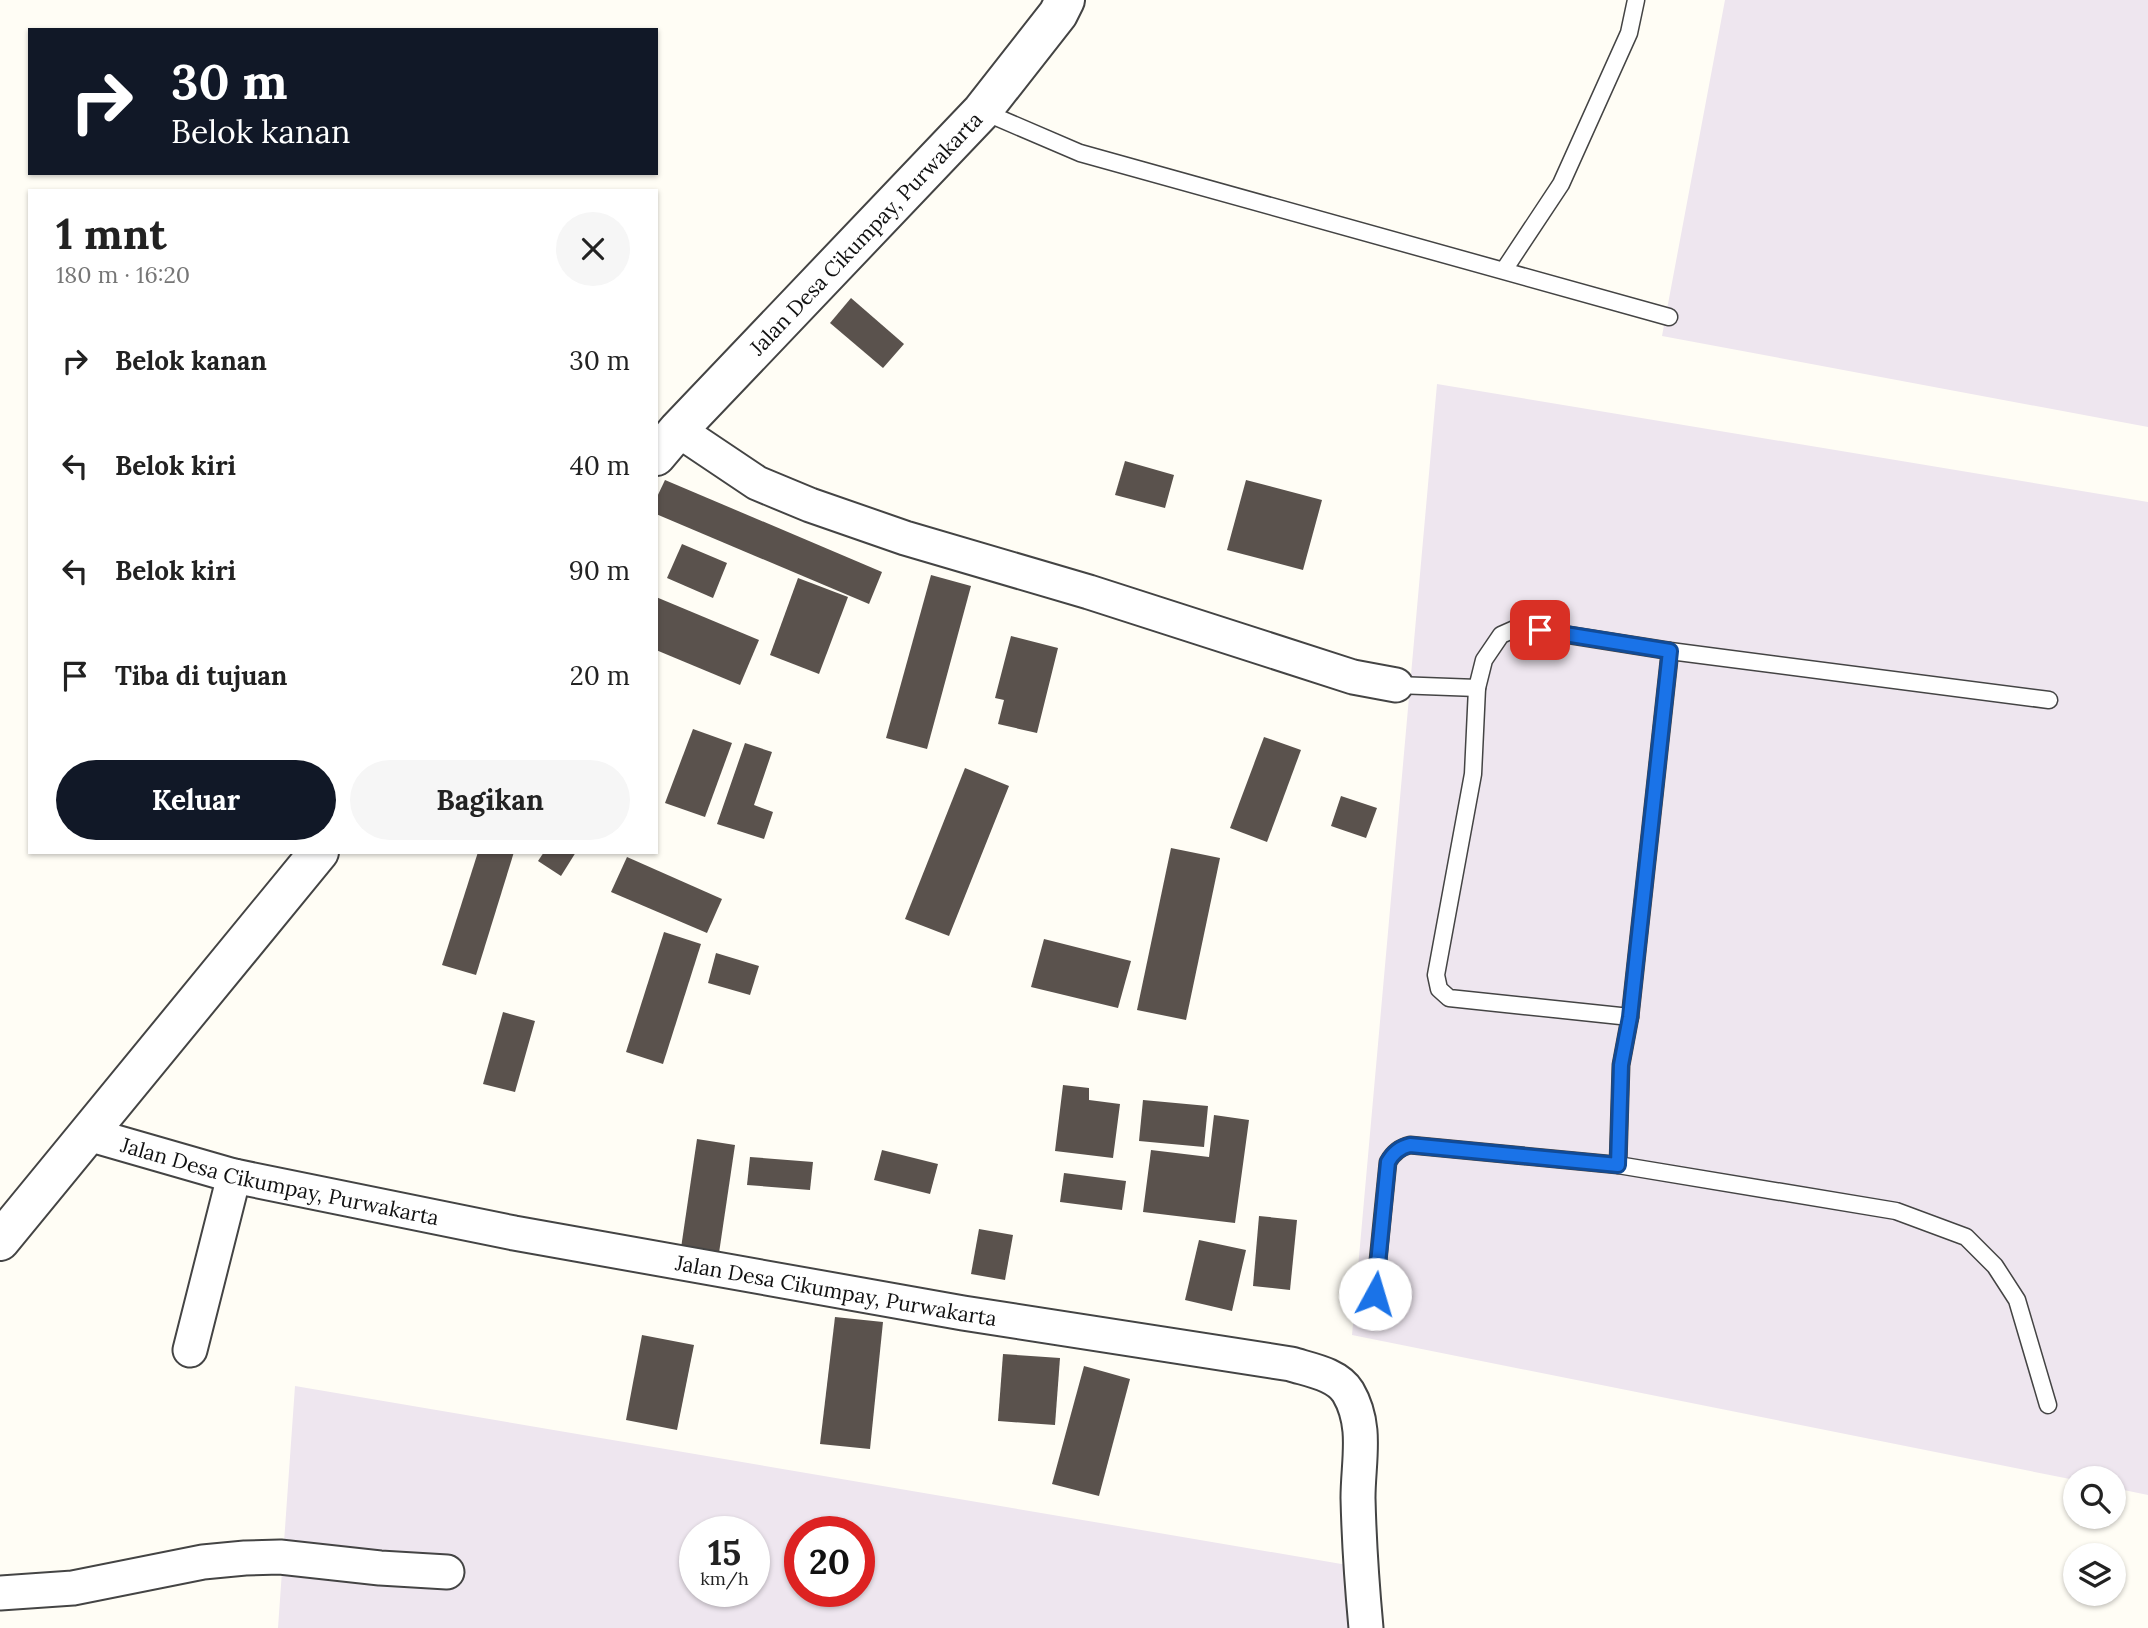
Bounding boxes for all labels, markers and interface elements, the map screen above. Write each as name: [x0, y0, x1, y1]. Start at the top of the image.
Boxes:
text: 30 m: [171, 50, 288, 112]
icon: right: [56, 56, 147, 147]
street label: Jalan Desa Cikumpay, Purwakarta: [743, 106, 988, 361]
text: Belok kanan: [171, 111, 350, 152]
text: 1 mnt: [56, 207, 167, 261]
button: close: [556, 212, 630, 286]
text: 180 m · 16:20: [56, 260, 190, 289]
icon: right: [56, 342, 94, 380]
text: Belok kanan: [115, 344, 267, 377]
text: 30 m: [569, 344, 630, 377]
icon: left: [56, 447, 94, 485]
text: Belok kiri: [115, 449, 236, 482]
text: 40 m: [570, 449, 630, 482]
icon: left: [56, 552, 94, 590]
text: Belok kiri: [115, 554, 236, 587]
text: 90 m: [569, 554, 630, 587]
pin: [1510, 600, 1570, 660]
icon: arrive: [1521, 611, 1559, 649]
icon: arrive: [56, 657, 94, 695]
text: Tiba di tujuan: [115, 659, 287, 692]
text: 20 m: [570, 659, 630, 692]
button: Keluar: [56, 760, 336, 840]
button: Bagikan: [350, 760, 630, 840]
street label: Jalan Desa Cikumpay, Purwakarta: [117, 1130, 442, 1231]
street label: Jalan Desa Cikumpay, Purwakarta: [672, 1248, 999, 1332]
position arrow: [1338, 1257, 1412, 1331]
map controls: [2063, 1466, 2126, 1606]
button: search: [2063, 1466, 2126, 1529]
speed limit sign: 20: [784, 1516, 875, 1607]
text: 15: [708, 1530, 741, 1575]
button: layers: [2063, 1543, 2126, 1606]
text: km/h: [700, 1567, 749, 1590]

